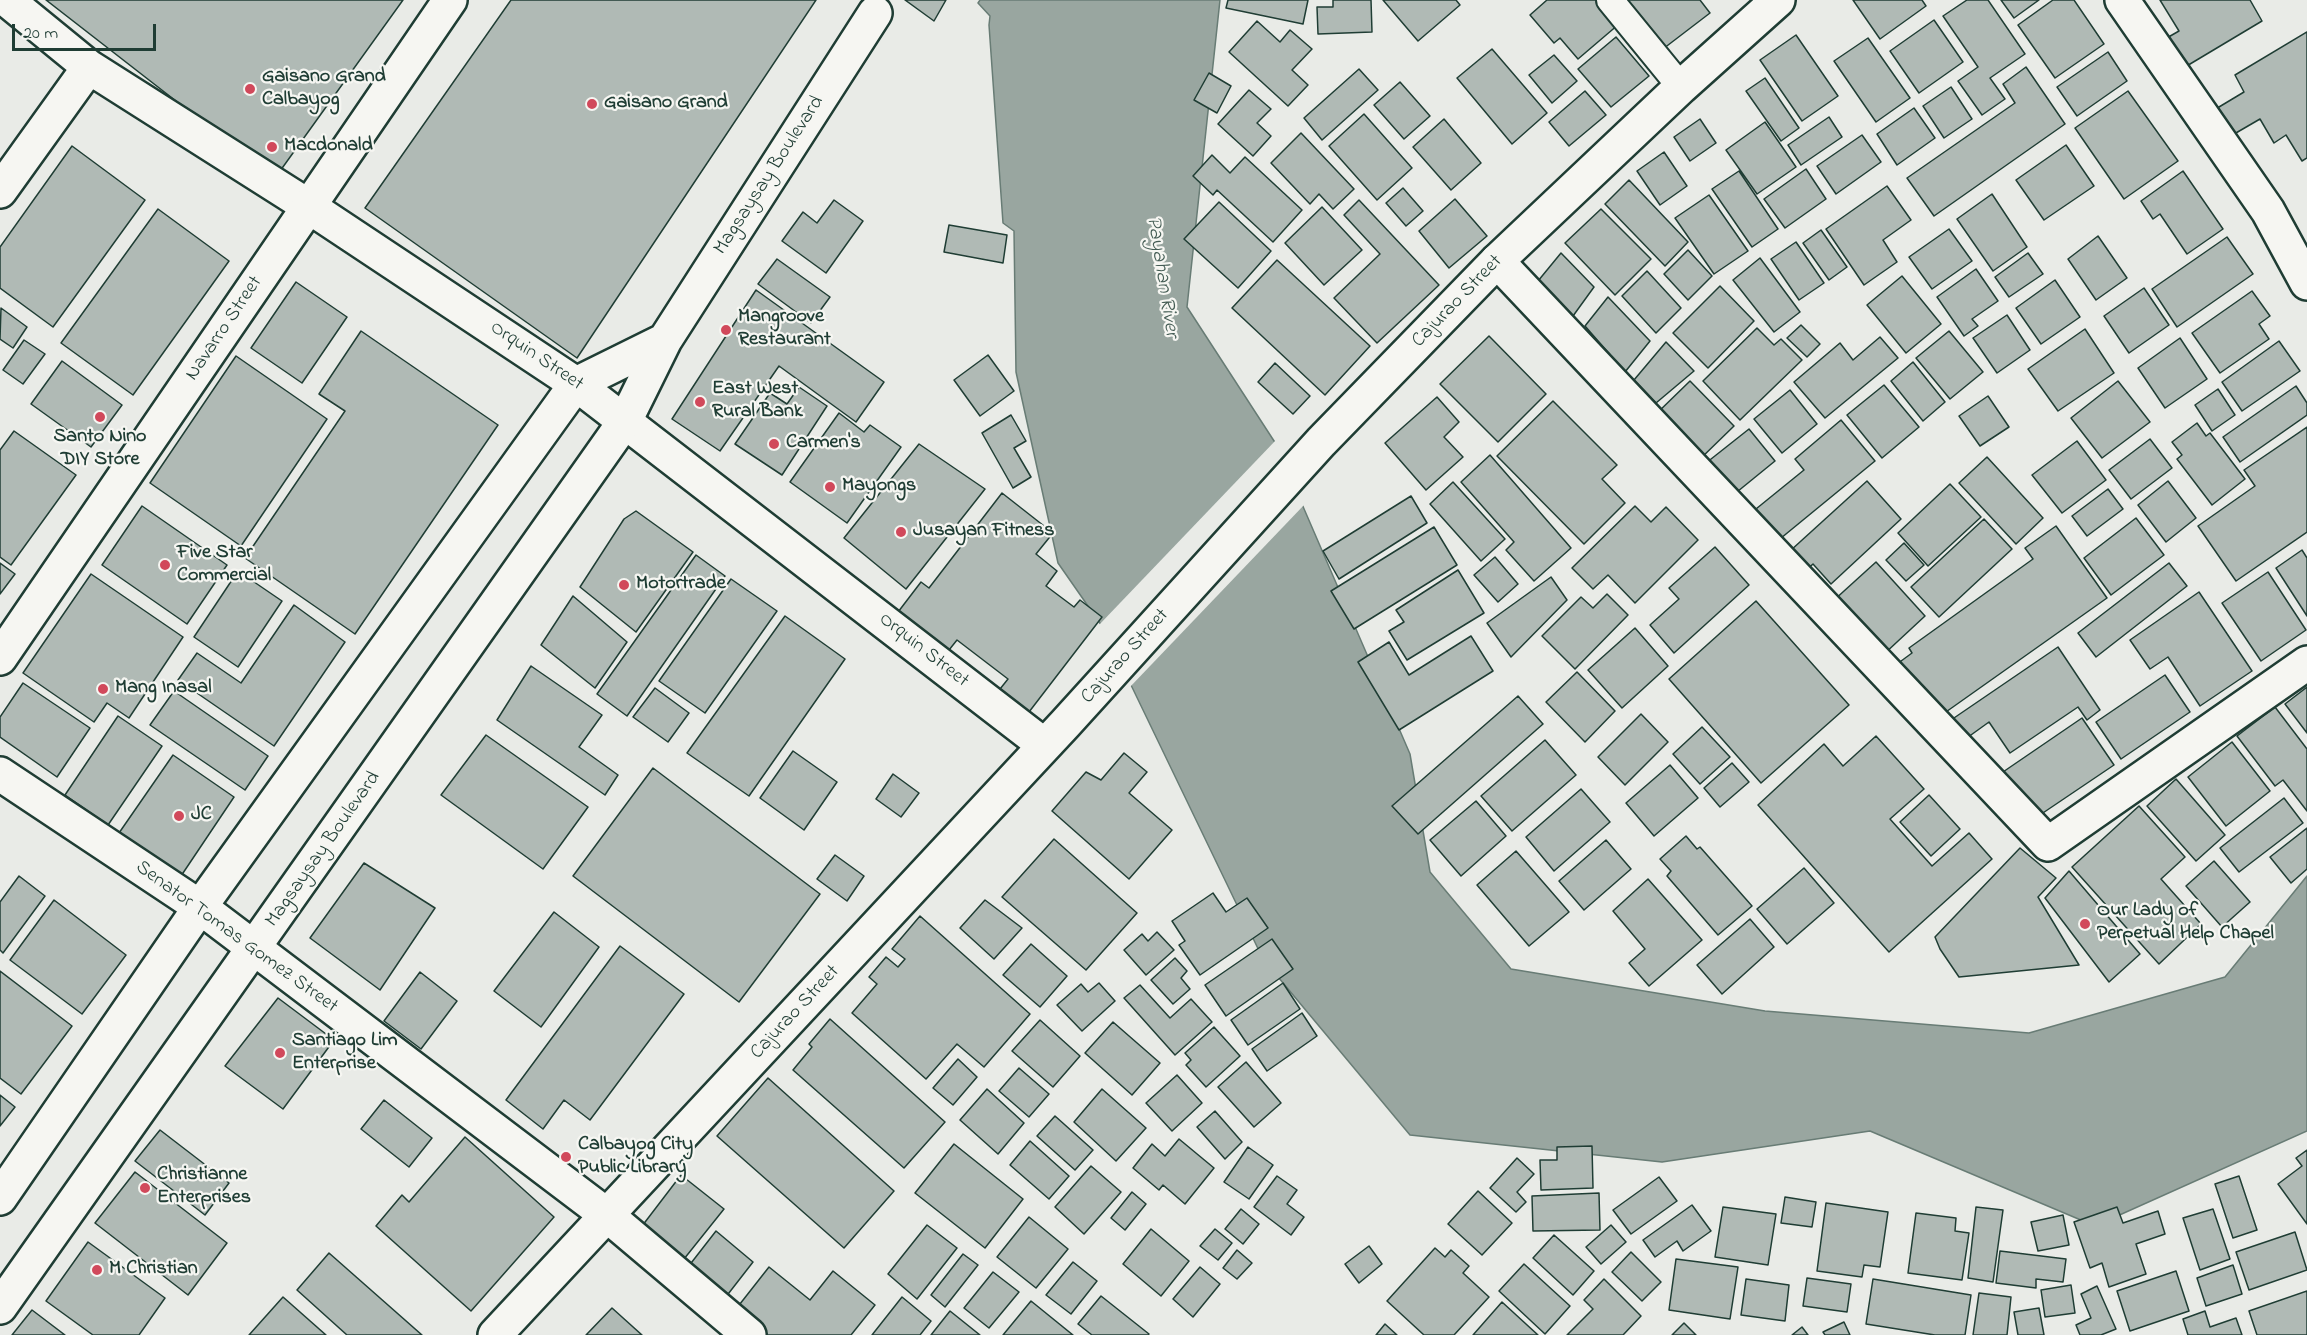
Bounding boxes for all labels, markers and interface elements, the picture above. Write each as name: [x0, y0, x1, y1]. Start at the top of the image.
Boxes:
scale bar: [15, 12, 159, 50]
text: 20 m: [23, 21, 58, 47]
place label: Gaisano Grand Calbayog: [262, 66, 386, 113]
marker: Gaisano Grand Calbayog: [243, 82, 257, 96]
place label: Gaisano Grand: [604, 92, 728, 116]
street label: Magsaysay Boulevard: [710, 92, 830, 260]
marker: Gaisano Grand: [585, 97, 599, 111]
place label: Macdonald: [284, 135, 373, 159]
marker: Macdonald: [265, 140, 279, 154]
water label: Payahan River: [1139, 215, 1183, 339]
street label: Cajurao Street: [1408, 251, 1508, 353]
street label: Navarro Street: [181, 272, 269, 386]
place label: Mangroove Restaurant: [738, 306, 831, 353]
street label: Orquin Street: [485, 317, 587, 397]
marker: Mangroove Restaurant: [719, 323, 733, 337]
place label: East West Rural Bank: [712, 378, 803, 425]
marker: East West Rural Bank: [693, 395, 707, 409]
marker: Santo Nino DIY Store: [93, 410, 107, 424]
place label: Santo Nino DIY Store: [54, 426, 146, 473]
place label: Carmen's: [786, 432, 861, 456]
marker: Carmen's: [767, 437, 781, 451]
place label: Mayongs: [842, 475, 916, 499]
marker: Mayongs: [823, 480, 837, 494]
place label: Jusayan Fitness: [913, 520, 1054, 544]
marker: Jusayan Fitness: [894, 525, 908, 539]
place label: Five Star Commercial: [177, 542, 271, 589]
marker: Five Star Commercial: [158, 558, 172, 572]
place label: Motortrade: [636, 573, 726, 597]
marker: Motortrade: [617, 578, 631, 592]
street label: Cajurao Street: [1077, 604, 1175, 710]
street label: Orquin Street: [873, 608, 973, 694]
place label: Mang Inasal: [115, 677, 211, 701]
marker: Mang Inasal: [96, 682, 110, 696]
street label: Magsaysay Boulevard: [261, 767, 387, 933]
place label: JC: [191, 804, 212, 828]
marker: JC: [172, 809, 186, 823]
street label: Senator Tomas Gomez Street: [130, 856, 342, 1020]
place label: Our Lady of Perpetual Help Chapel: [2097, 900, 2274, 947]
marker: Our Lady of Perpetual Help Chapel: [2078, 917, 2092, 931]
street label: Cajurao Street: [746, 961, 846, 1065]
place label: Santiago Lim Enterprise: [292, 1030, 398, 1077]
marker: Santiago Lim Enterprise: [273, 1046, 287, 1060]
place label: Calbayog City Public Library: [578, 1134, 693, 1181]
marker: Calbayog City Public Library: [559, 1150, 573, 1164]
place label: Christianne Enterprises: [157, 1164, 251, 1211]
marker: Christianne Enterprises: [138, 1181, 152, 1195]
place label: M Christian: [109, 1258, 198, 1282]
marker: M Christian: [90, 1263, 104, 1277]

